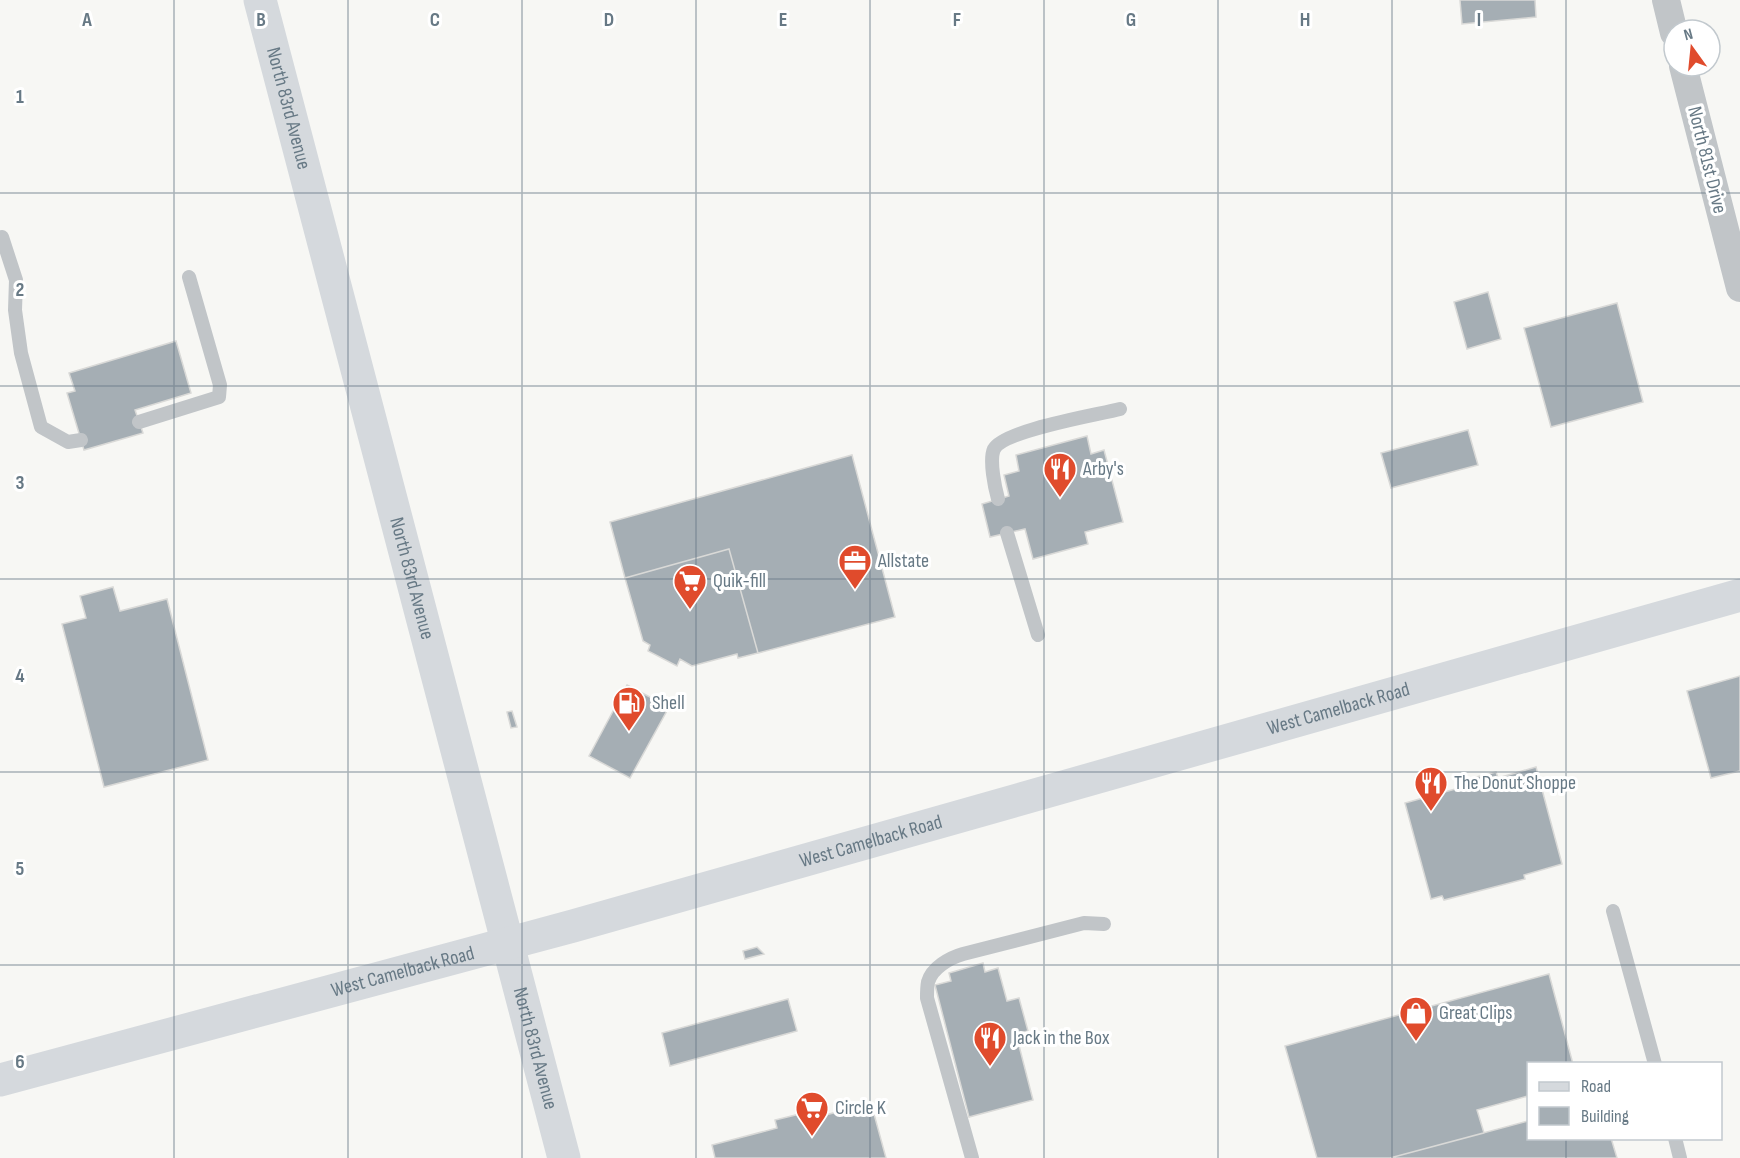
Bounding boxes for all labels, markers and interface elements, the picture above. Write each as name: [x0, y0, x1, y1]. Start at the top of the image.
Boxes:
text: A: [81, 8, 92, 32]
text: B: [256, 8, 266, 32]
text: C: [430, 8, 440, 32]
text: D: [604, 8, 614, 32]
text: E: [779, 8, 787, 32]
text: F: [953, 8, 961, 32]
text: G: [1126, 8, 1136, 32]
text: H: [1300, 8, 1310, 32]
text: I: [1477, 8, 1481, 32]
north arrow: [1662, 18, 1722, 78]
text: N: [1682, 25, 1695, 45]
street label: North 83rd Avenue: [261, 45, 316, 172]
text: 1: [16, 85, 24, 109]
street label: North 81st Drive: [1682, 104, 1732, 216]
text: 2: [16, 278, 24, 302]
restaurant icon: Arby's: [1042, 451, 1078, 498]
place label: Arby's: [1082, 457, 1124, 481]
text: 3: [16, 471, 25, 495]
street label: North 83rd Avenue: [384, 515, 439, 642]
office icon: Allstate: [837, 543, 873, 590]
place label: Allstate: [877, 549, 929, 573]
supermarket icon: Quik-fill: [672, 563, 708, 610]
place label: Quik-fill: [713, 569, 766, 593]
text: 4: [15, 664, 25, 688]
street label: West Camelback Road: [1264, 677, 1412, 740]
fuel station icon: Shell: [611, 685, 647, 732]
place label: Shell: [652, 691, 685, 715]
restaurant icon: The Donut Shoppe: [1413, 765, 1449, 812]
place label: The Donut Shoppe: [1454, 771, 1576, 795]
street label: West Camelback Road: [797, 810, 945, 873]
text: 5: [16, 857, 25, 881]
street label: West Camelback Road: [329, 941, 477, 1002]
street label: North 83rd Avenue: [508, 985, 563, 1112]
shop icon: Great Clips: [1398, 995, 1434, 1042]
place label: Great Clips: [1439, 1001, 1512, 1025]
restaurant icon: Jack in the Box: [972, 1020, 1008, 1067]
place label: Jack in the Box: [1012, 1026, 1110, 1050]
text: 6: [15, 1050, 25, 1074]
legend: [1527, 1062, 1722, 1140]
text: Road: [1581, 1076, 1611, 1097]
supermarket icon: Circle K: [794, 1090, 830, 1137]
place label: Circle K: [835, 1096, 886, 1120]
text: Building: [1581, 1106, 1629, 1127]

